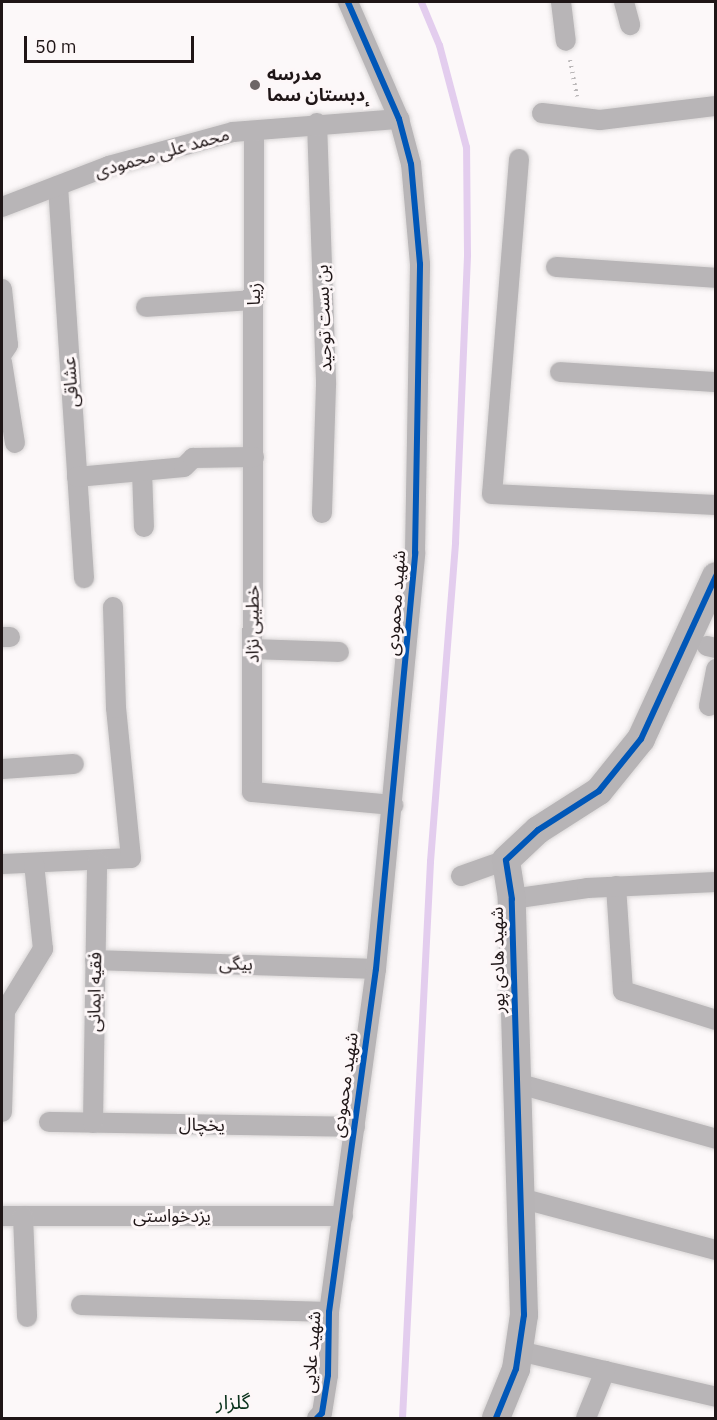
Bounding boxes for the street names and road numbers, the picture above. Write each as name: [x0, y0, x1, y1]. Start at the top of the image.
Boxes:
street label: محمد علی محمودی: [92, 123, 232, 183]
street label: بن بست توحید: [311, 264, 337, 372]
street label: زیبا: [243, 283, 265, 305]
street label: عشاقی: [58, 356, 84, 408]
street label: شهید محمودی: [382, 549, 410, 657]
street label: خطیبی نژاد: [242, 585, 264, 663]
street label: شهید هادی پور: [486, 907, 510, 1013]
street label: فقیه ایمانی: [84, 952, 106, 1032]
street label: بیگی: [219, 953, 253, 975]
street label: شهید محمودی: [327, 1031, 363, 1139]
street label: یخچال: [179, 1114, 225, 1136]
street label: یزدخواستی: [133, 1205, 211, 1227]
street label: شهید علایی: [298, 1310, 326, 1394]

